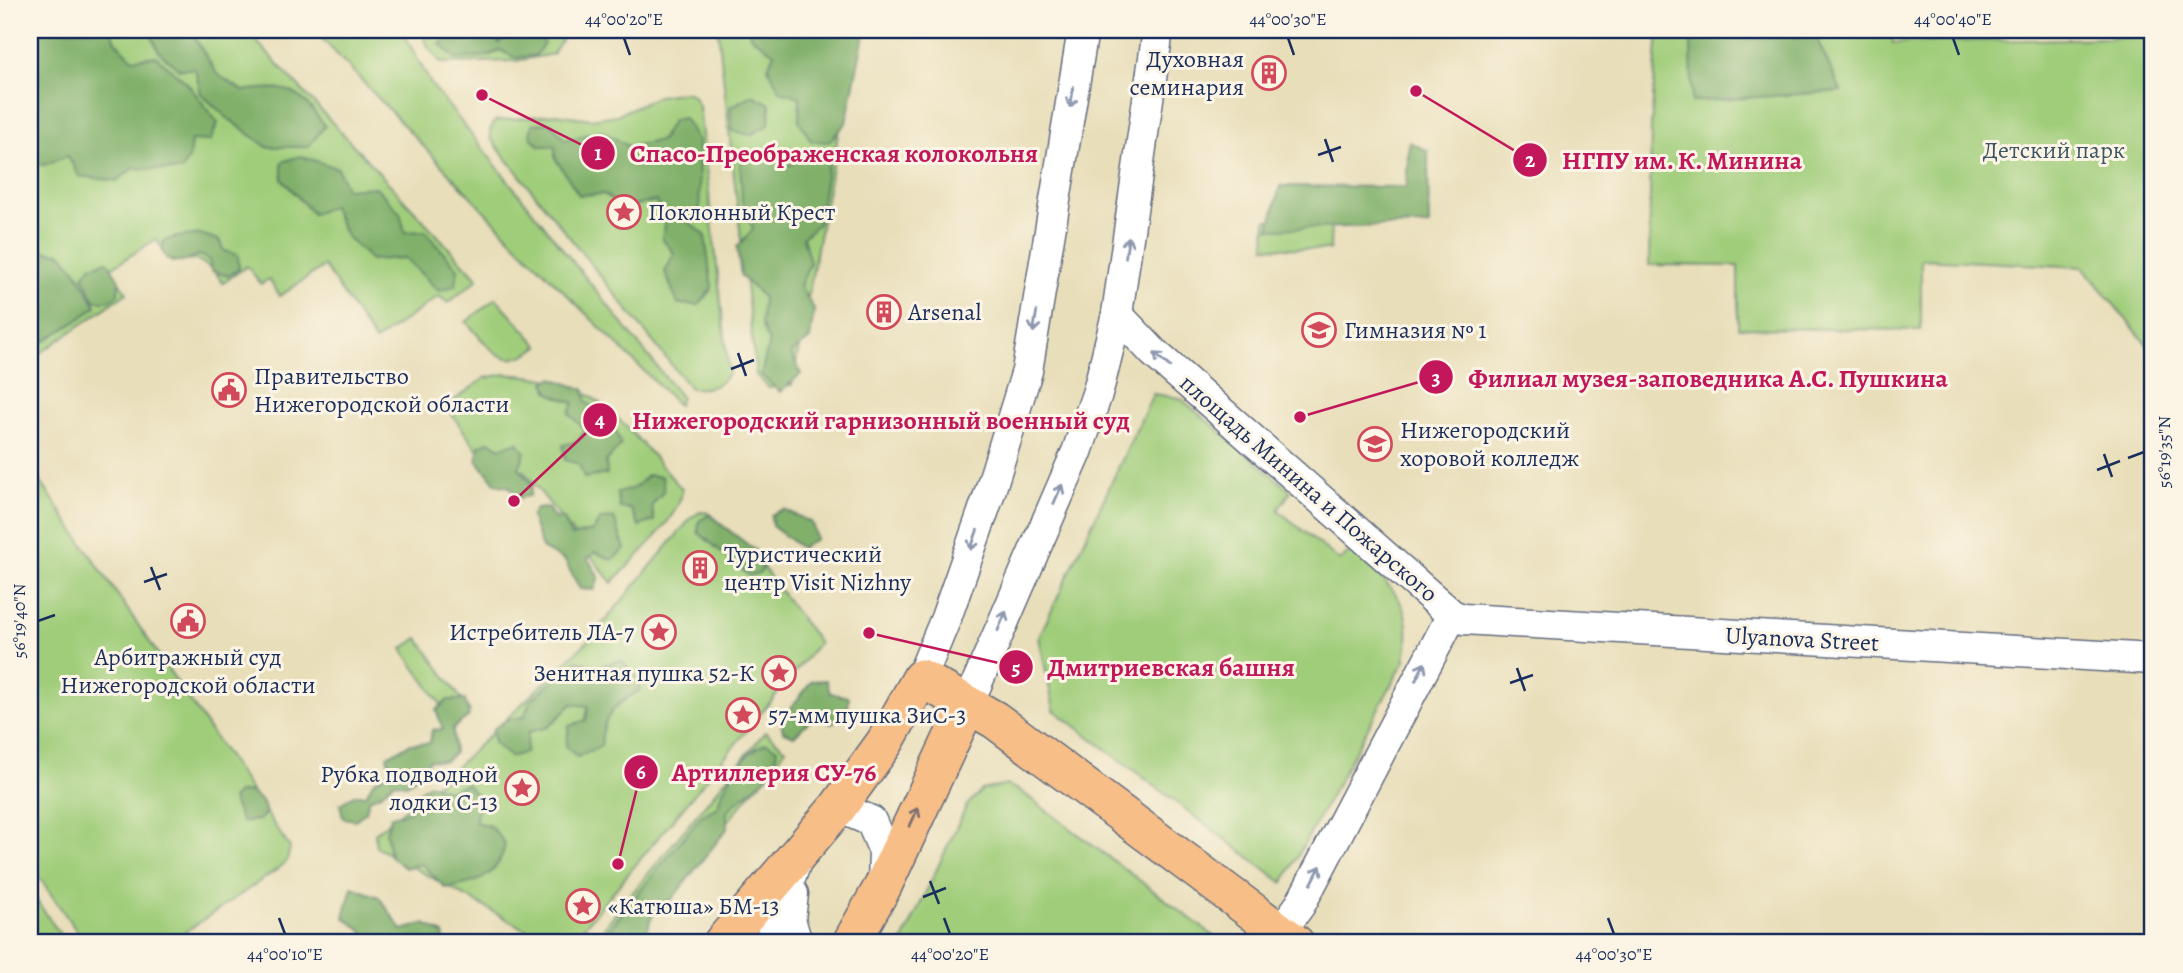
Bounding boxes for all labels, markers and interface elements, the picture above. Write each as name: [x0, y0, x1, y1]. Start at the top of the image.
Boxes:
text: 44°00'20"E: [585, 7, 663, 31]
text: 44°00'30"E: [1249, 7, 1327, 31]
text: 44°00'40"E: [1914, 7, 1992, 31]
place label: Духовная семинария: [1130, 43, 1244, 103]
building icon: Духовная семинария: [1250, 54, 1288, 92]
one-way arrow: [1065, 85, 1078, 108]
callout: Спасо-Преображенская колокольня: [580, 129, 1052, 176]
park label: Детский парк: [1983, 134, 2125, 166]
text: Спасо-Преображенская колокольня: [630, 136, 1038, 171]
callout: НГПУ им. К. Минина: [1513, 136, 1817, 183]
text: 1: [594, 139, 602, 167]
text: НГПУ им. К. Минина: [1562, 143, 1803, 178]
text: 2: [1525, 146, 1535, 174]
place icon: Поклонный Крест: [605, 193, 643, 231]
place label: Поклонный Крест: [648, 196, 836, 228]
one-way arrow: [1120, 236, 1133, 258]
building icon: Arsenal: [865, 293, 903, 331]
place label: Arsenal: [907, 296, 981, 328]
one-way arrow: [1028, 310, 1041, 332]
school or university icon: Гимназия № 1: [1300, 311, 1338, 349]
place label: Гимназия № 1: [1344, 314, 1487, 346]
one-way arrow: [1153, 352, 1171, 368]
callout: Филиал музея-заповедника А.С. Пушкина: [1419, 354, 1962, 401]
place label: Правительство Нижегородской области: [254, 360, 509, 420]
text: Филиал музея-заповедника А.С. Пушкина: [1468, 361, 1948, 396]
text: 3: [1431, 364, 1441, 392]
street label: площадь Минина и Пожарского: [1173, 367, 1445, 609]
public building icon: Правительство Нижегородской области: [210, 371, 248, 409]
callout: Нижегородский гарнизонный военный суд: [583, 397, 1144, 444]
text: Нижегородский гарнизонный военный суд: [632, 403, 1130, 438]
text: 4: [595, 406, 605, 434]
place label: Нижегородский хоровой колледж: [1400, 414, 1579, 474]
text: 56°19'35"N: [2152, 416, 2176, 488]
school or university icon: Нижегородский хоровой колледж: [1356, 425, 1394, 463]
one-way arrow: [1052, 484, 1065, 505]
one-way arrow: [967, 529, 979, 551]
place label: Туристический центр Visit Nizhny: [724, 538, 911, 598]
building icon: Туристический центр Visit Nizhny: [681, 549, 719, 587]
text: 56°19'40"N: [7, 583, 31, 659]
public building icon: Арбитражный суд Нижегородской области: [169, 602, 207, 640]
one-way arrow: [996, 610, 1009, 632]
place icon: Истребитель ЛА-7: [640, 613, 678, 651]
place label: Истребитель ЛА-7: [449, 616, 635, 648]
street label: Ulyanova Street: [1724, 619, 1880, 659]
place label: Арбитражный суд Нижегородской области: [60, 641, 316, 701]
callout: Дмитриевская башня: [999, 644, 1309, 691]
text: Дмитриевская башня: [1047, 650, 1295, 685]
place icon: Зенитная пушка 52-К: [760, 654, 798, 692]
text: 5: [1012, 654, 1021, 682]
place label: Зенитная пушка 52-К: [533, 657, 755, 689]
one-way arrow: [1414, 663, 1428, 683]
place icon: 57-мм пушка ЗиС-3: [724, 696, 762, 734]
place label: 57-мм пушка ЗиС-3: [768, 699, 966, 731]
callout: Артиллерия СУ-76: [623, 748, 891, 795]
text: Артиллерия СУ-76: [671, 755, 876, 790]
place label: Рубка подводной лодки С-13: [320, 758, 498, 818]
text: 6: [636, 758, 646, 786]
place icon: Рубка подводной лодки С-13: [503, 769, 541, 807]
one-way arrow: [908, 806, 921, 828]
one-way arrow: [1310, 865, 1323, 886]
place icon: «Катюша» БМ-13: [564, 887, 602, 925]
place label: «Катюша» БМ-13: [608, 890, 780, 922]
text: 44°00'10"E: [247, 942, 323, 966]
text: 44°00'20"E: [911, 942, 989, 966]
text: 44°00'30"E: [1575, 942, 1653, 966]

